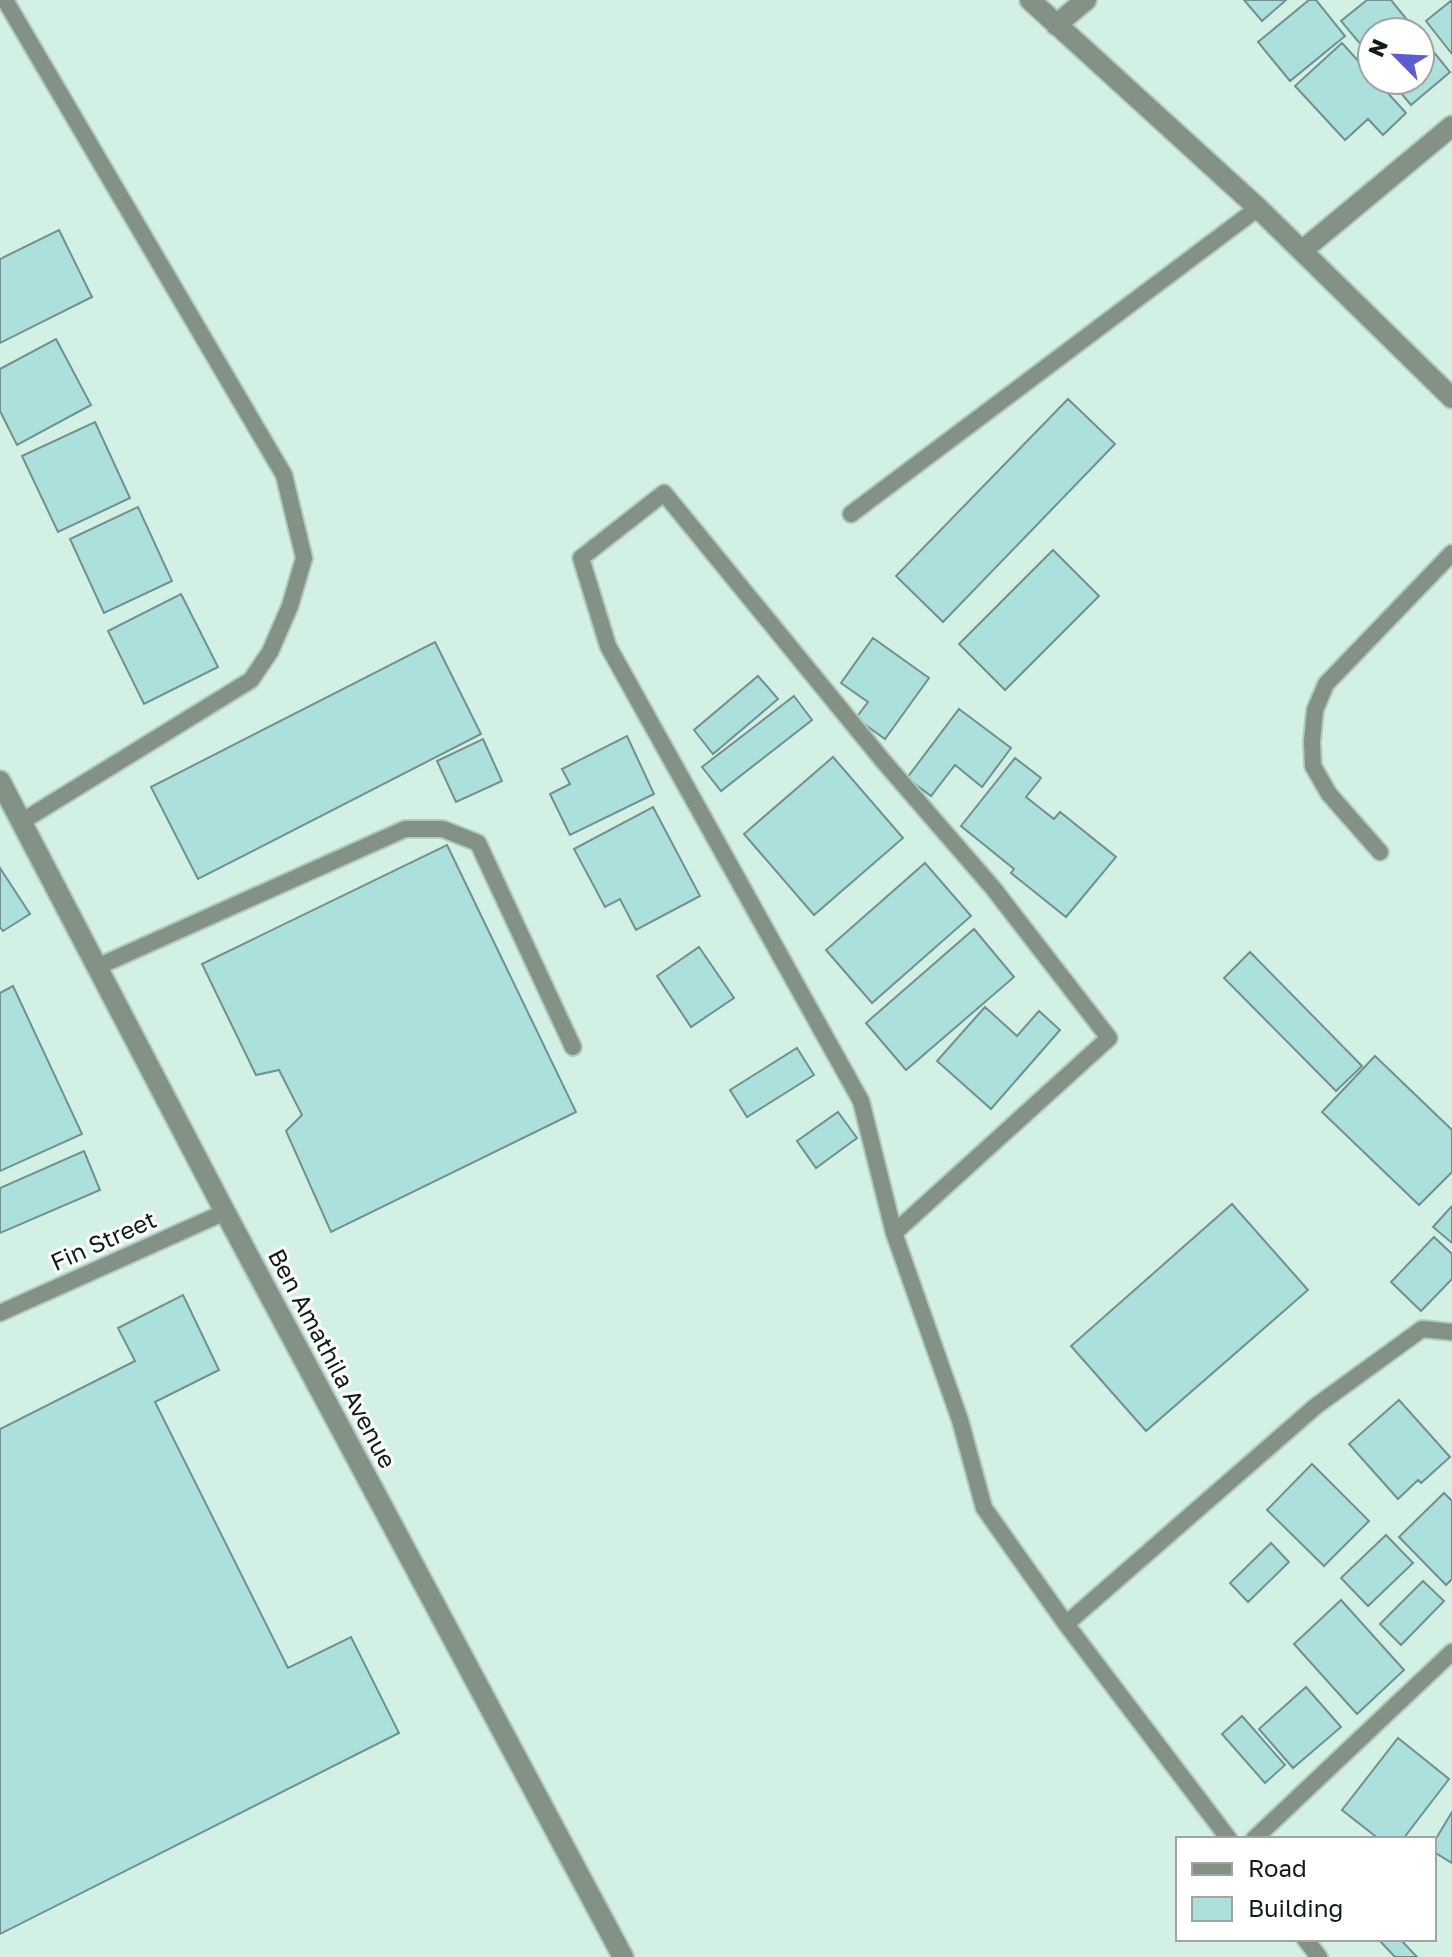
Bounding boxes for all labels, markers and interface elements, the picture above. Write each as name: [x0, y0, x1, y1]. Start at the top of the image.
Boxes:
north arrow: [1356, 16, 1436, 96]
text: N: [1362, 35, 1393, 61]
street label: Fin Street: [46, 1204, 160, 1276]
street label: Ben Amathila Avenue: [263, 1243, 403, 1473]
legend: [1176, 1837, 1436, 1941]
text: Road: [1248, 1853, 1307, 1882]
text: Building: [1248, 1893, 1343, 1922]

